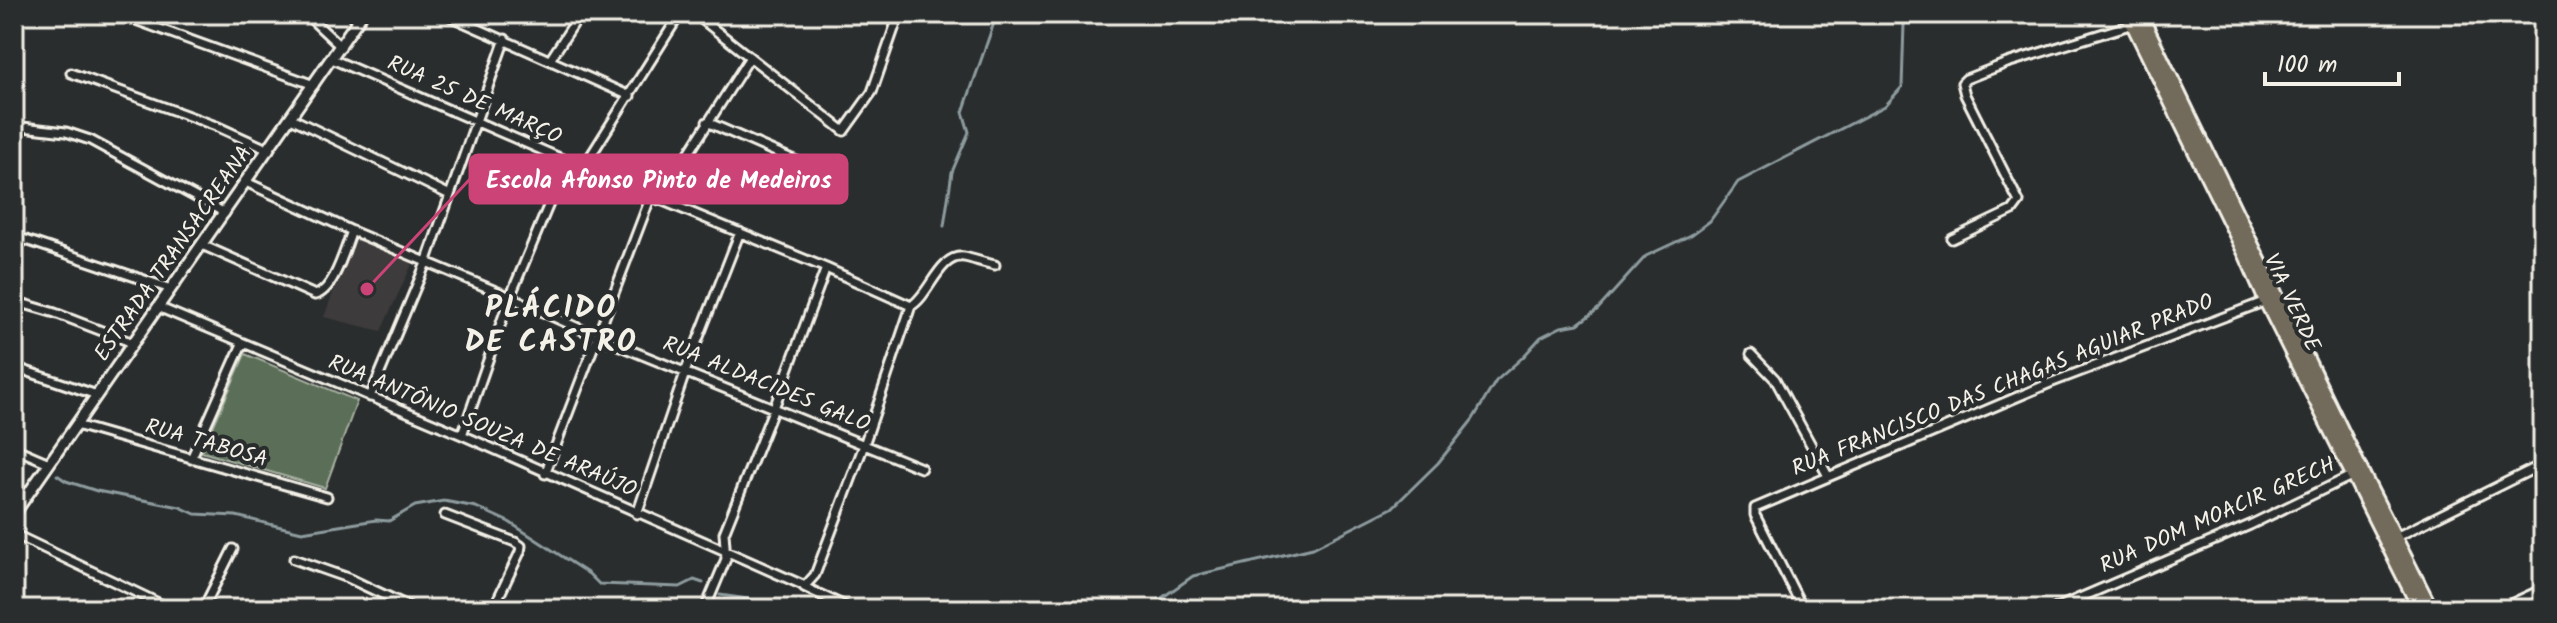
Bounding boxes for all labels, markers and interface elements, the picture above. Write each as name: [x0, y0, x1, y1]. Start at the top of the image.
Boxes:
scale bar: [2265, 36, 2399, 86]
text: 100 m: [2277, 46, 2337, 85]
street label: RUA 25 DE MARÇO: [381, 47, 567, 155]
street label: ESTRADA TRANSACREANA: [86, 139, 262, 369]
callout: Escola Afonso Pinto de Medeiros: [470, 155, 847, 203]
text: Escola Afonso Pinto de Medeiros: [486, 162, 832, 201]
street label: VIA VERDE: [2253, 248, 2330, 359]
district label: PLÁCIDO DE CASTRO: [465, 285, 637, 367]
street label: RUA FRANCISCO DAS CHAGAS AGUIAR PRADO: [1787, 285, 2220, 487]
street label: RUA ALDACIDES GALO: [657, 327, 875, 443]
street label: RUA ANTÔNIO SOUZA DE ARAÚJO: [322, 346, 642, 508]
street label: RUA TABOSA: [141, 410, 271, 478]
street label: RUA DOM MOACIR GRECH: [2094, 448, 2342, 584]

